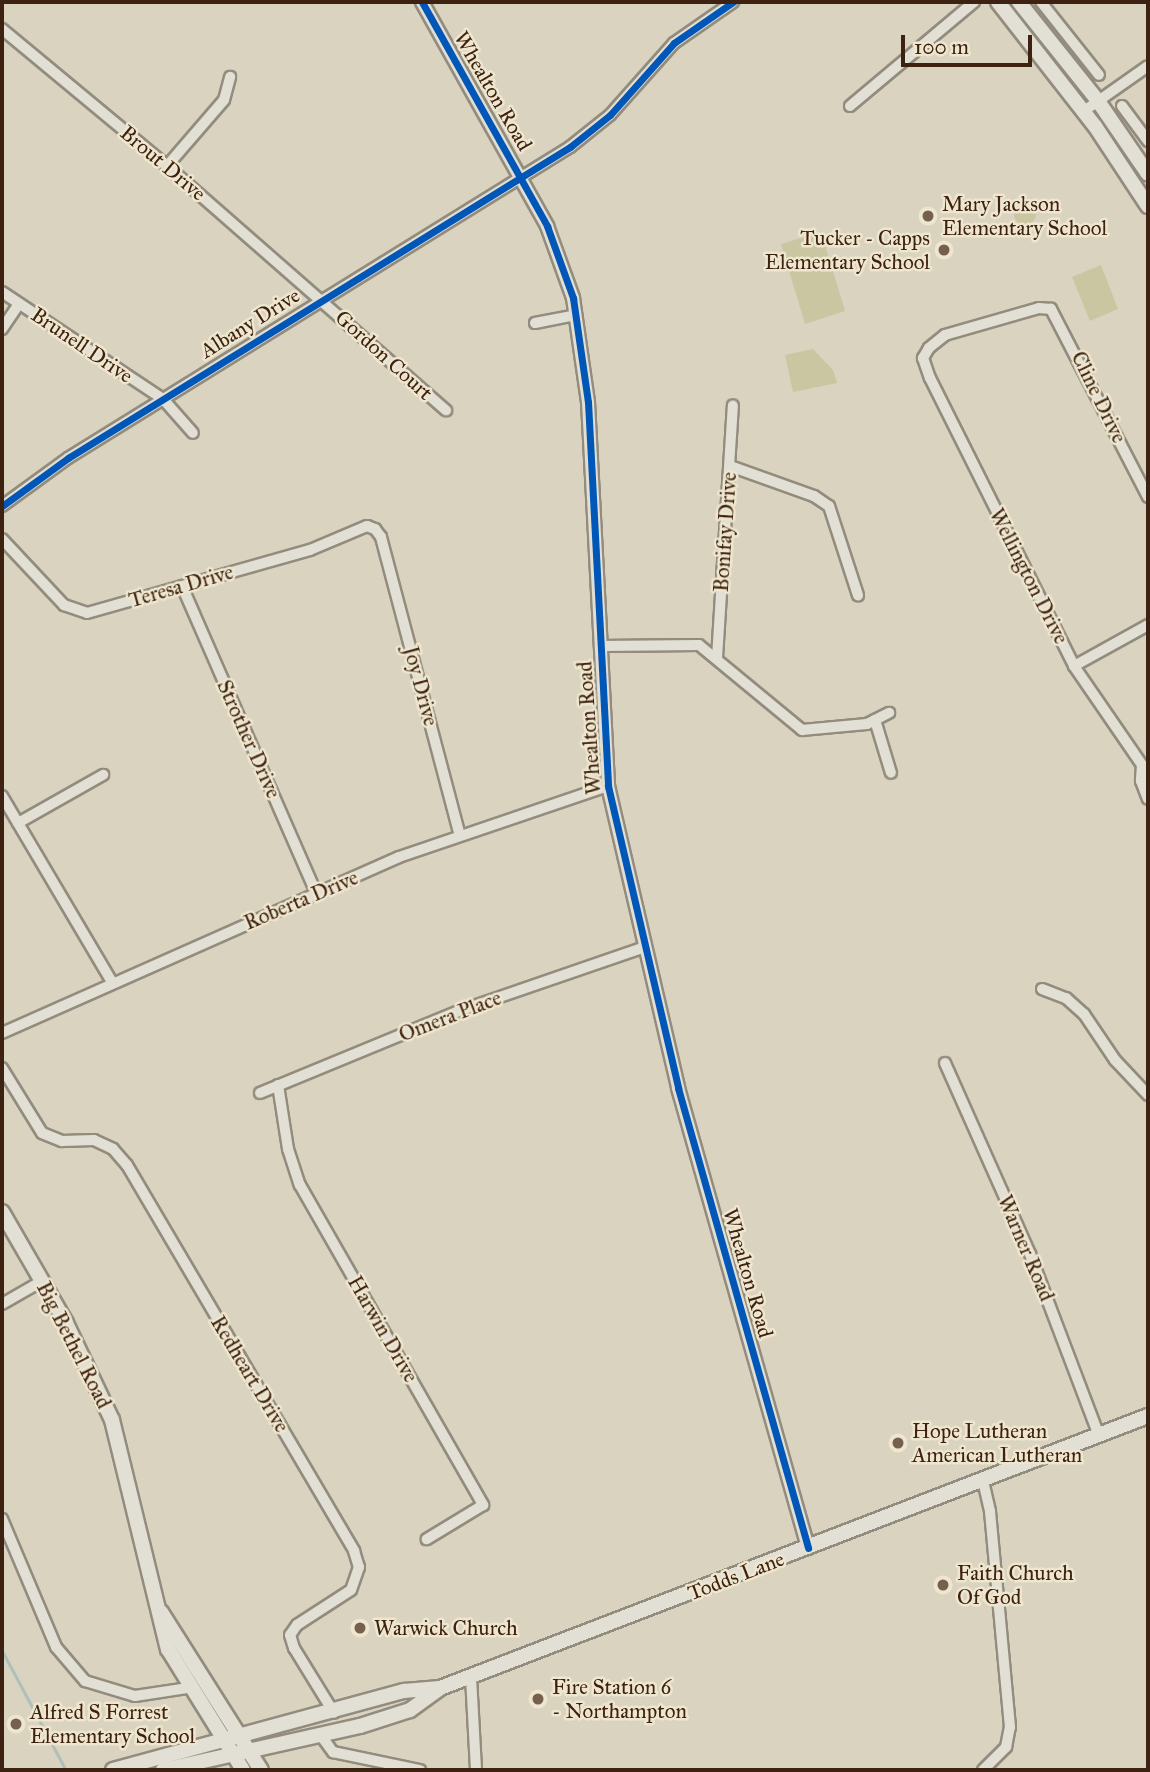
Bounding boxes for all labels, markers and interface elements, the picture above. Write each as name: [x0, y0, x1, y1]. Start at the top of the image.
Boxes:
scale bar: [905, 21, 1036, 65]
street label: Whealton Road: [449, 27, 537, 155]
text: 100 m: [914, 34, 969, 60]
street label: Brout Drive: [115, 120, 211, 206]
place label: Mary Jackson Elementary School: [942, 191, 1107, 241]
marker: Mary Jackson Elementary School: [920, 208, 936, 224]
place label: Tucker - Capps Elementary School: [765, 225, 930, 275]
marker: Tucker - Capps Elementary School: [936, 242, 952, 258]
street label: Albany Drive: [196, 282, 304, 364]
street label: Brunell Drive: [26, 302, 138, 388]
street label: Gordon Court: [330, 305, 438, 405]
street label: Cline Drive: [1066, 347, 1132, 447]
street label: Bonifay Drive: [708, 471, 742, 593]
street label: Wellington Drive: [984, 504, 1074, 648]
street label: Teresa Drive: [126, 559, 236, 613]
street label: Joy Drive: [398, 643, 444, 729]
street label: Whealton Road: [572, 660, 606, 796]
street label: Strother Drive: [212, 676, 286, 802]
street label: Roberta Drive: [240, 865, 362, 935]
street label: Omera Place: [395, 985, 505, 1047]
street label: Warner Road: [992, 1191, 1060, 1305]
street label: Whealton Road: [717, 1205, 779, 1341]
street label: Harwin Drive: [342, 1271, 424, 1387]
street label: Big Bethel Road: [31, 1277, 117, 1413]
street label: Redheart Drive: [205, 1311, 295, 1437]
place label: Hope Lutheran American Lutheran: [912, 1418, 1082, 1468]
marker: Hope Lutheran American Lutheran: [890, 1435, 906, 1451]
street label: Todds Lane: [684, 1546, 788, 1606]
place label: Faith Church Of God: [957, 1560, 1074, 1610]
marker: Faith Church Of God: [935, 1577, 951, 1593]
place label: Warwick Church: [374, 1615, 518, 1641]
marker: Warwick Church: [352, 1620, 368, 1636]
place label: Fire Station 6 - Northampton: [552, 1674, 687, 1724]
marker: Fire Station 6 - Northampton: [530, 1691, 546, 1707]
place label: Alfred S Forrest Elementary School: [30, 1699, 195, 1749]
marker: Alfred S Forrest Elementary School: [8, 1716, 24, 1732]

